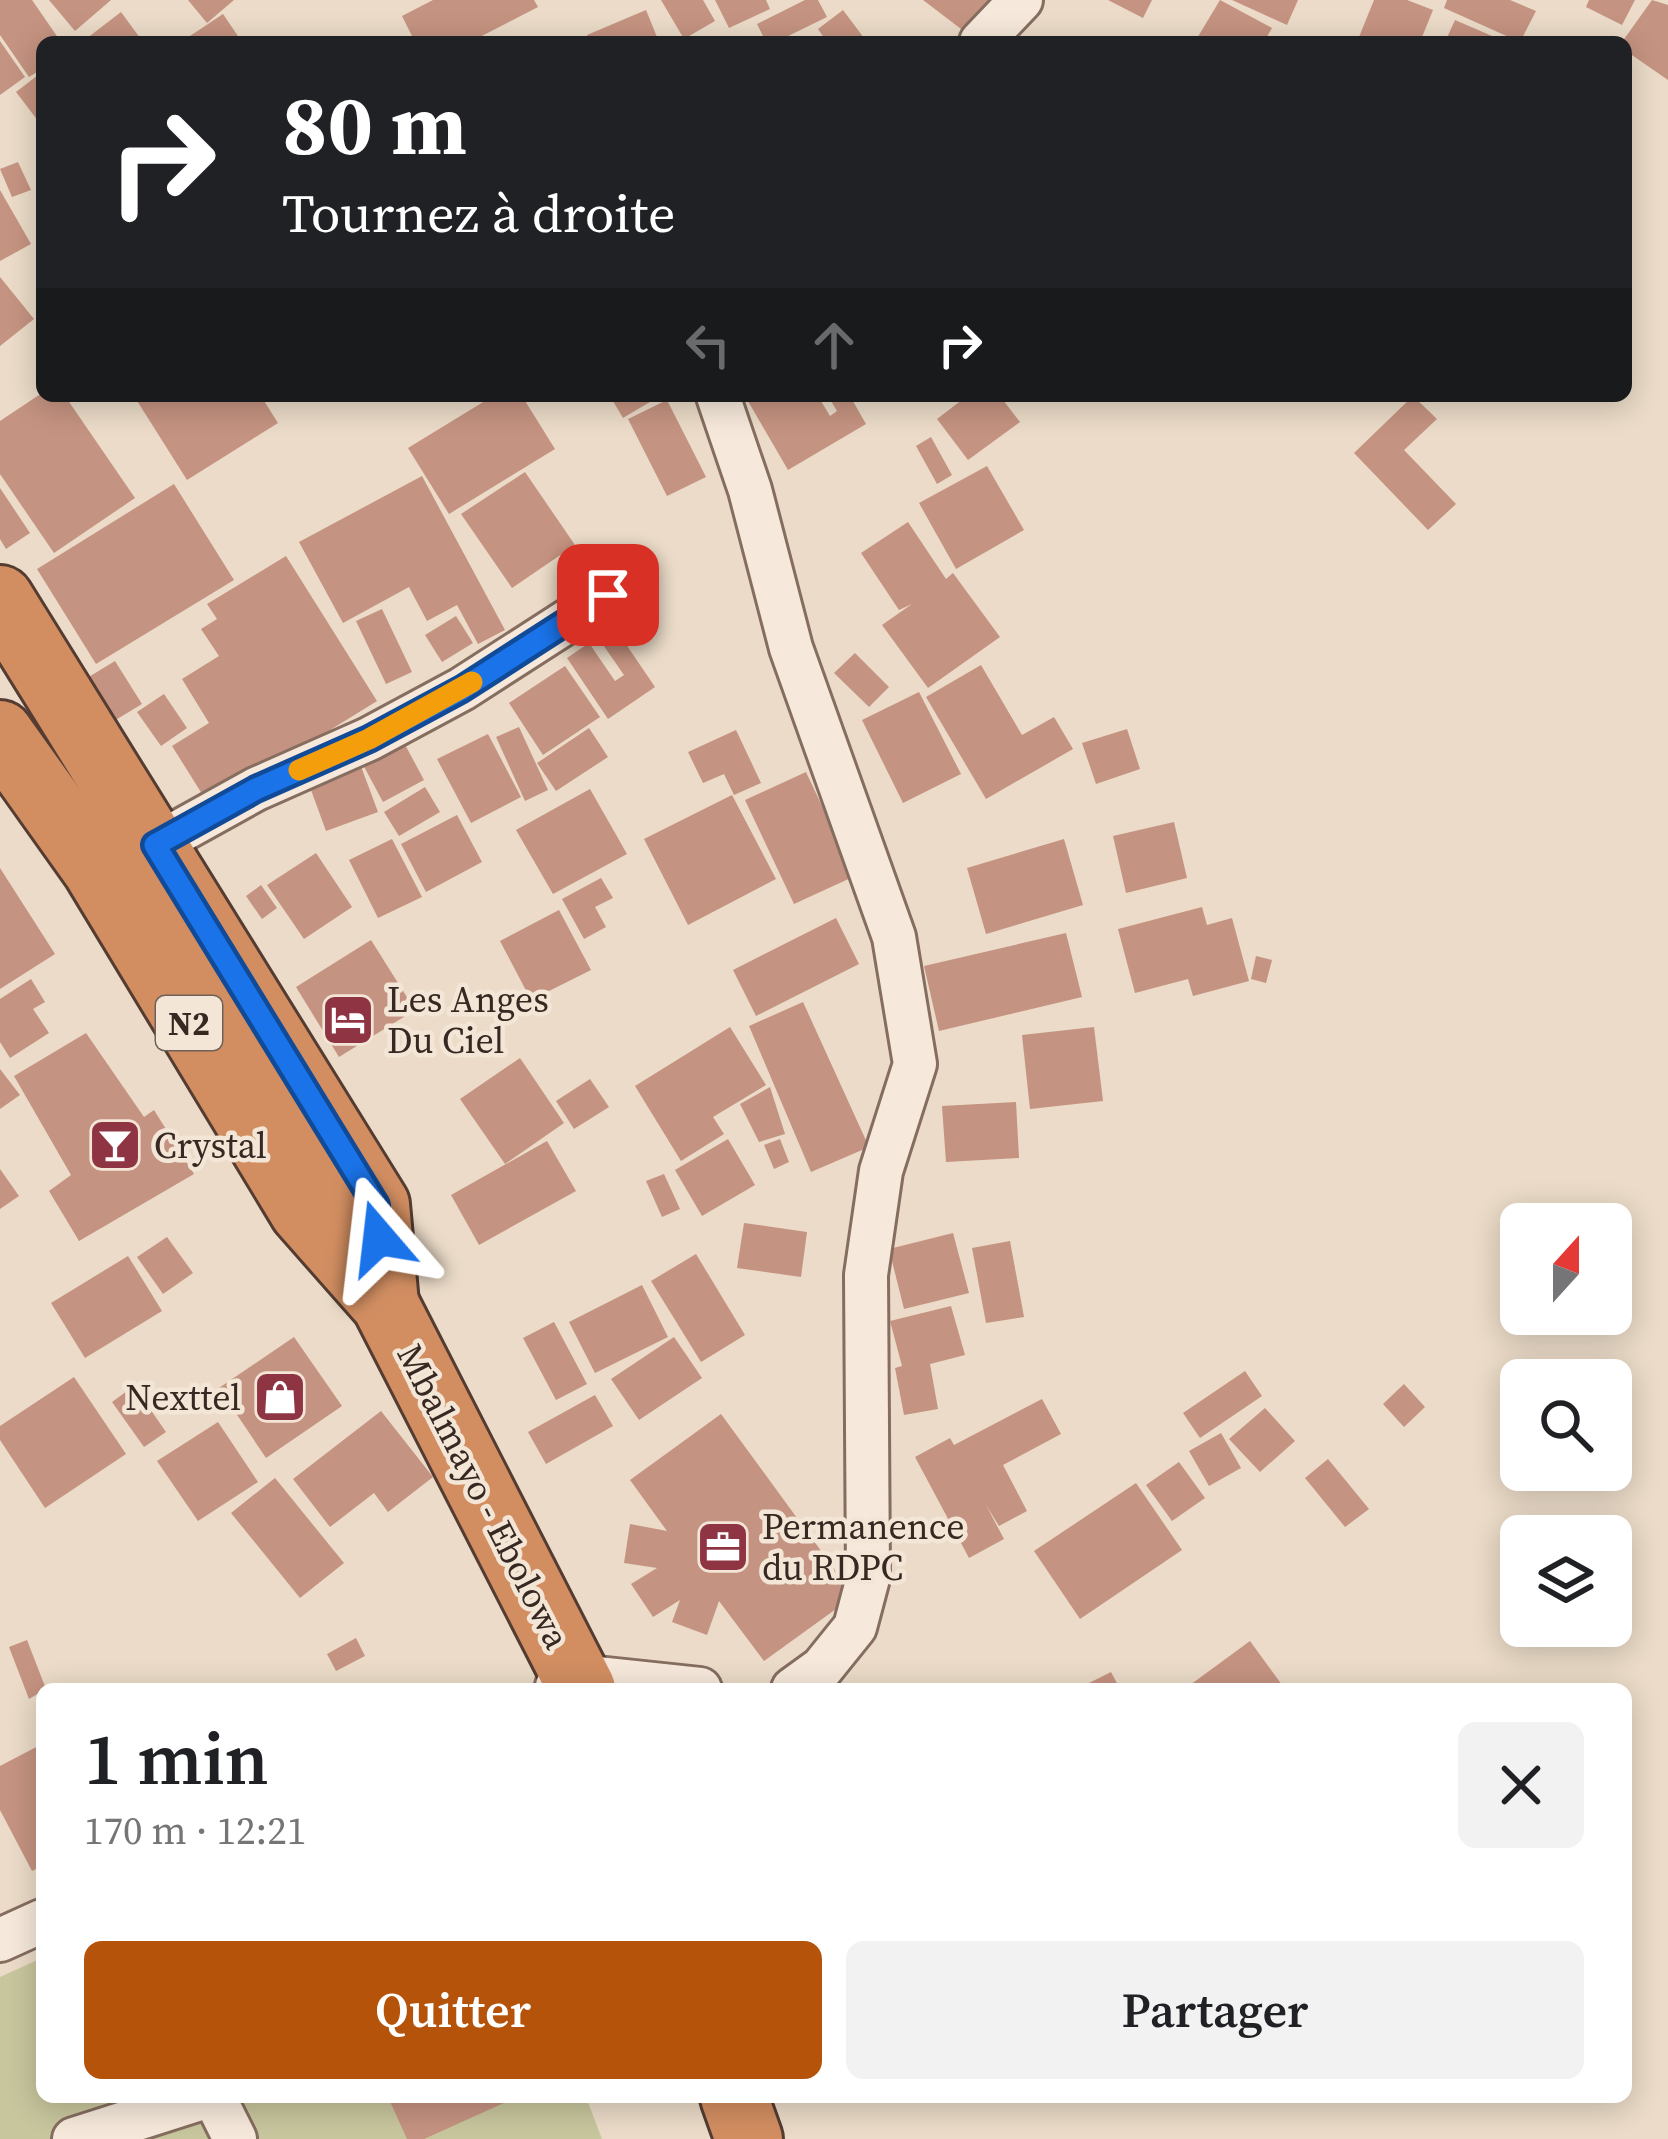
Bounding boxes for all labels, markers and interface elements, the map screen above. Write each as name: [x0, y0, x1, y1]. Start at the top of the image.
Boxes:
text: 80 m: [282, 67, 467, 182]
icon: right: [84, 84, 240, 240]
text: Tournez à droite: [282, 176, 676, 250]
icon: left: [675, 312, 741, 378]
icon: ahead: [801, 312, 867, 378]
icon: right: [927, 312, 993, 378]
pin: [557, 544, 659, 646]
icon: arrive: [575, 562, 641, 628]
place label: Les Anges Du Ciel: [387, 975, 549, 1065]
hotel icon: Les Anges Du Ciel: [320, 992, 376, 1048]
road number: N2: [156, 996, 222, 1050]
bar icon: Crystal: [87, 1117, 143, 1173]
place label: Crystal: [154, 1121, 267, 1170]
position arrow: [316, 1175, 442, 1301]
north arrow: [1500, 1203, 1632, 1335]
map controls: [1500, 1203, 1632, 1647]
street label: Mbalmayo - Ebolowa: [385, 1335, 582, 1658]
button: search: [1500, 1359, 1632, 1491]
shop icon: Nexttel: [252, 1369, 308, 1425]
place label: Nexttel: [125, 1373, 241, 1422]
place label: Permanence du RDPC: [762, 1502, 965, 1592]
button: layers: [1500, 1515, 1632, 1647]
office icon: Permanence du RDPC: [695, 1519, 751, 1575]
text: 1 min: [84, 1709, 269, 1808]
button: close: [1458, 1722, 1584, 1848]
text: 170 m · 12:21: [84, 1804, 306, 1857]
button: Quitter: [84, 1941, 822, 2079]
button: Partager: [846, 1941, 1584, 2079]

